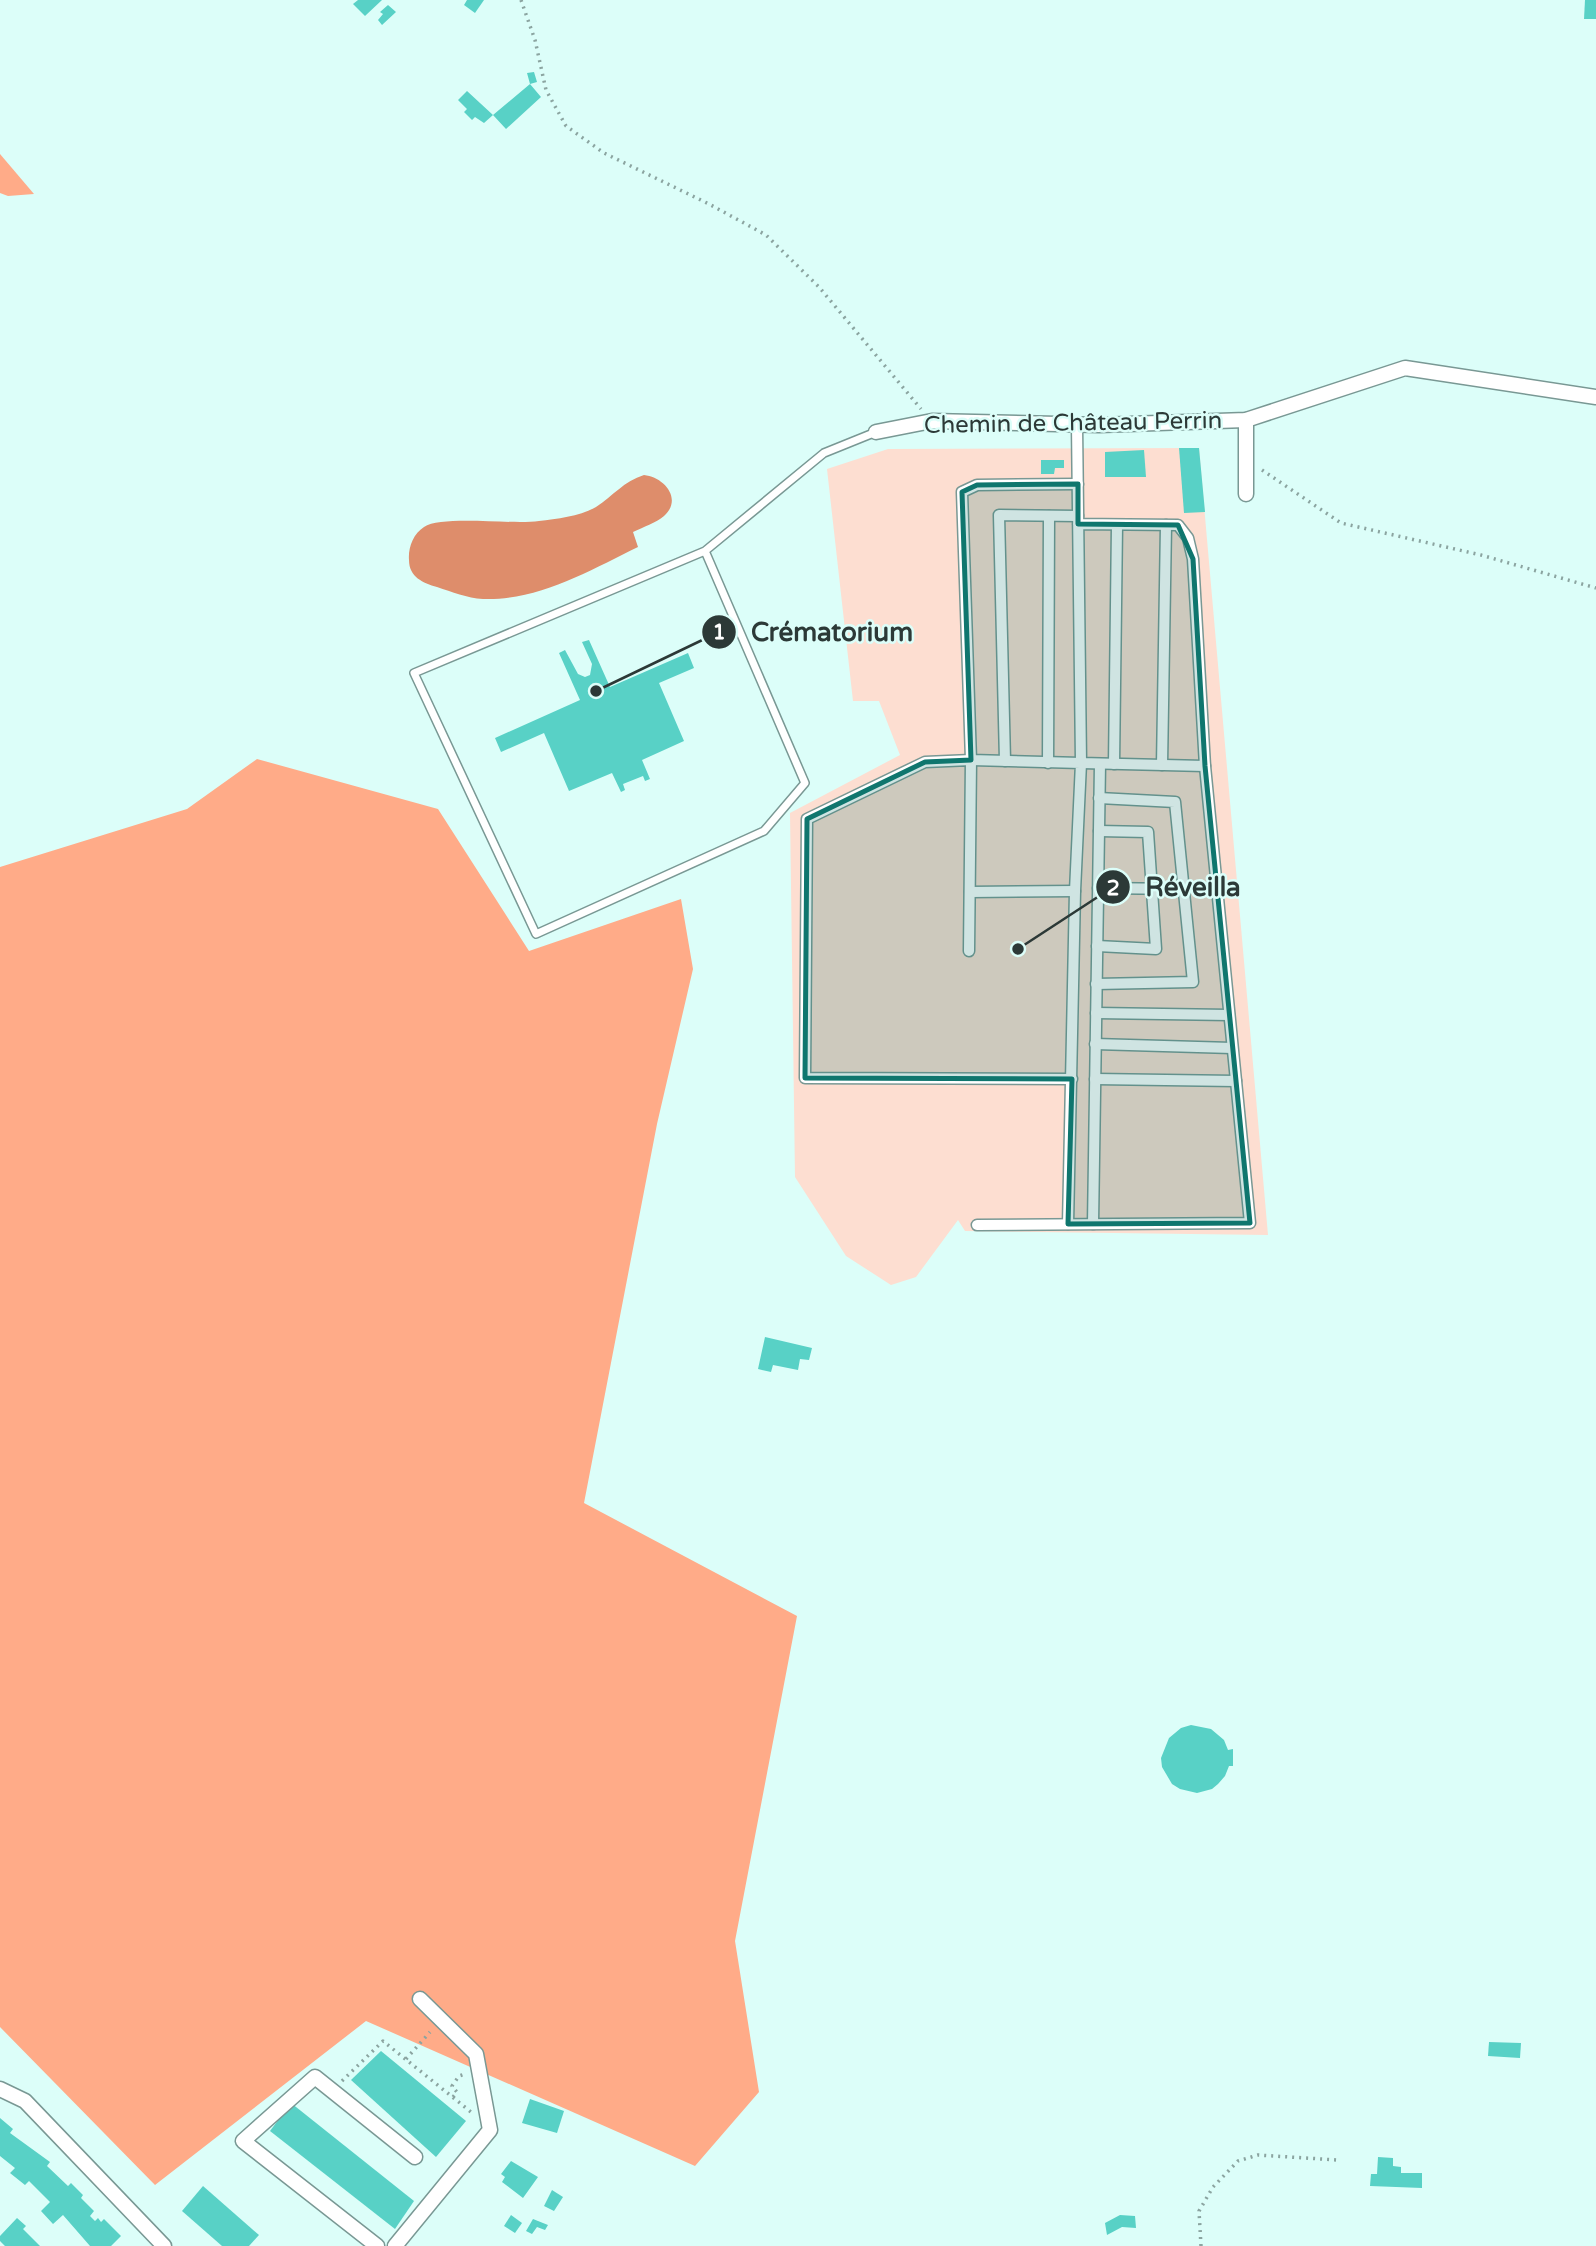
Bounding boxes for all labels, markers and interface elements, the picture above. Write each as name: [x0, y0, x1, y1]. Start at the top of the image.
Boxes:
street label: Chemin de Château Perrin: [924, 406, 1222, 440]
callout: Crématorium: [702, 609, 927, 656]
text: Crématorium: [751, 617, 913, 648]
text: 1: [712, 620, 726, 645]
callout: Réveilla: [1096, 864, 1254, 911]
text: Réveilla: [1145, 872, 1241, 903]
text: 2: [1106, 876, 1120, 901]

